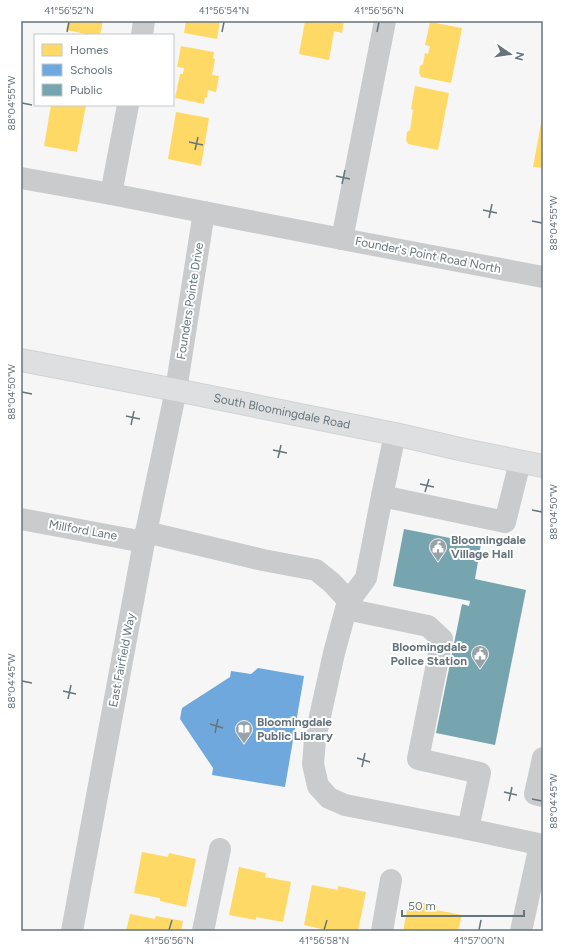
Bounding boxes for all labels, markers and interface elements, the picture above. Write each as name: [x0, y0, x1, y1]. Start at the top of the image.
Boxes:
text: 41°56'52"N: [44, 4, 94, 17]
text: 41°56'54"N: [199, 4, 249, 17]
text: 41°56'56"N: [354, 4, 404, 17]
legend: [34, 34, 174, 106]
north arrow: [490, 34, 530, 74]
text: Homes: [70, 43, 109, 57]
text: N: [512, 51, 527, 62]
text: Schools: [70, 63, 113, 77]
text: 88°04'55"W: [5, 75, 18, 130]
text: Public: [70, 83, 103, 97]
text: 88°04'55"W: [547, 195, 560, 250]
street label: Founder's Point Road North: [354, 234, 502, 276]
street label: Founders Pointe Drive: [174, 241, 206, 360]
text: 88°04'50"W: [5, 364, 18, 420]
street label: South Bloomingdale Road: [213, 391, 351, 432]
text: 88°04'50"W: [547, 484, 560, 540]
street label: Millford Lane: [48, 517, 119, 543]
place label: Bloomingdale Village Hall: [451, 533, 526, 561]
public building icon: Bloomingdale Village Hall: [428, 537, 448, 562]
street label: East Fairfield Way: [106, 611, 138, 708]
place label: Bloomingdale Police Station: [391, 640, 467, 668]
public building icon: Bloomingdale Police Station: [470, 644, 490, 669]
text: 88°04'45"W: [5, 653, 18, 709]
place label: Bloomingdale Public Library: [257, 715, 333, 743]
library icon: Bloomingdale Public Library: [234, 719, 254, 744]
text: 88°04'45"W: [547, 773, 560, 829]
scale bar: [402, 892, 524, 918]
text: 50 m: [408, 899, 436, 913]
text: 41°56'56"N: [144, 934, 194, 947]
text: 41°56'58"N: [299, 934, 349, 947]
text: 41°57'00"N: [454, 934, 504, 947]

